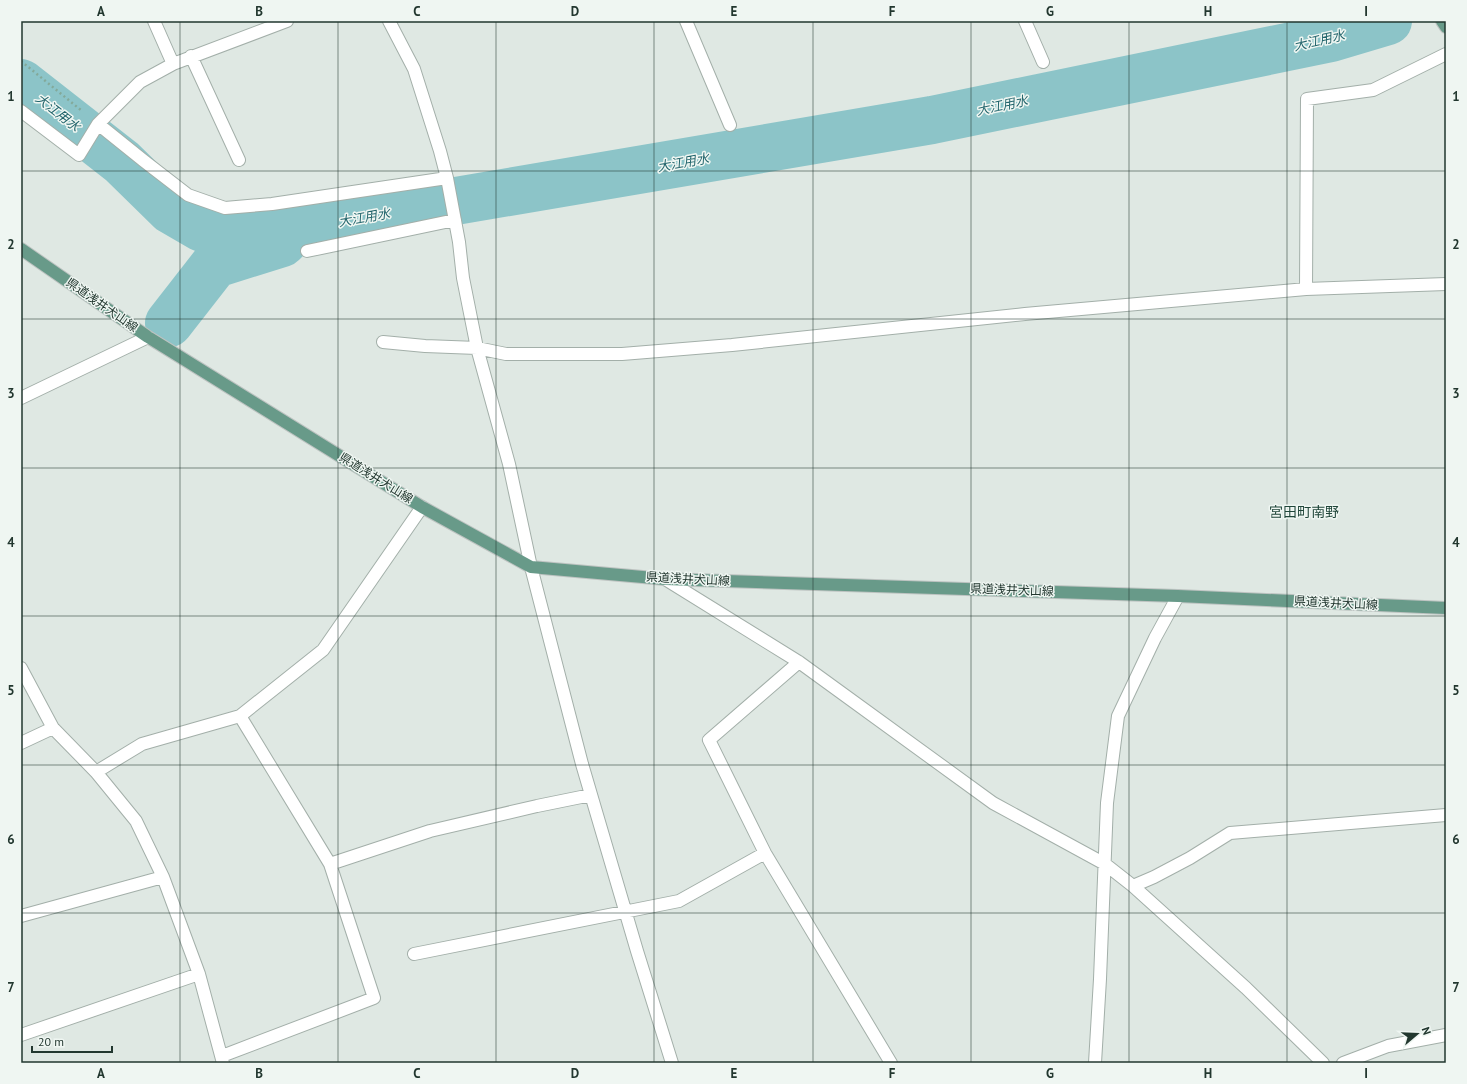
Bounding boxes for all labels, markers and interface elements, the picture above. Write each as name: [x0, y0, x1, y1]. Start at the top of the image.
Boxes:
text: A: [97, 3, 105, 20]
text: B: [255, 3, 263, 20]
text: C: [413, 3, 421, 20]
text: D: [571, 3, 579, 20]
text: E: [731, 3, 738, 20]
text: F: [889, 3, 896, 20]
text: G: [1046, 3, 1054, 20]
text: H: [1204, 3, 1212, 20]
text: I: [1364, 3, 1368, 20]
water label: 大江用水: [1292, 26, 1348, 55]
text: 1: [7, 88, 15, 105]
text: 1: [1452, 88, 1460, 105]
water label: 大江用水: [32, 90, 85, 136]
water label: 大江用水: [975, 91, 1031, 119]
water label: 大江用水: [656, 149, 712, 175]
water label: 大江用水: [337, 204, 393, 230]
text: 2: [7, 236, 15, 253]
text: 2: [1452, 236, 1460, 253]
street label: 県道浅井犬山線: [64, 274, 141, 335]
text: 3: [7, 385, 15, 402]
text: 3: [1452, 385, 1460, 402]
street label: 県道浅井犬山線: [337, 449, 416, 506]
district label: 宮田町南野: [1269, 503, 1339, 521]
text: 4: [7, 534, 15, 551]
text: 4: [1452, 534, 1460, 551]
street label: 県道浅井犬山線: [646, 569, 730, 588]
street label: 県道浅井犬山線: [970, 581, 1054, 598]
street label: 県道浅井犬山線: [1294, 593, 1378, 612]
text: 5: [7, 682, 15, 699]
text: 5: [1452, 682, 1460, 699]
text: 6: [7, 831, 15, 848]
text: 6: [1452, 831, 1460, 848]
text: 7: [7, 979, 15, 996]
text: 7: [1452, 979, 1460, 996]
north arrow: [1397, 1014, 1437, 1054]
text: N: [1419, 1025, 1434, 1036]
scale bar: [32, 1028, 112, 1054]
text: 20 m: [38, 1034, 64, 1049]
text: A: [97, 1065, 105, 1082]
text: B: [255, 1065, 263, 1082]
text: C: [413, 1065, 421, 1082]
text: D: [571, 1065, 579, 1082]
text: E: [731, 1065, 738, 1082]
text: F: [889, 1065, 896, 1082]
text: G: [1046, 1065, 1054, 1082]
text: H: [1204, 1065, 1212, 1082]
text: I: [1364, 1065, 1368, 1082]

